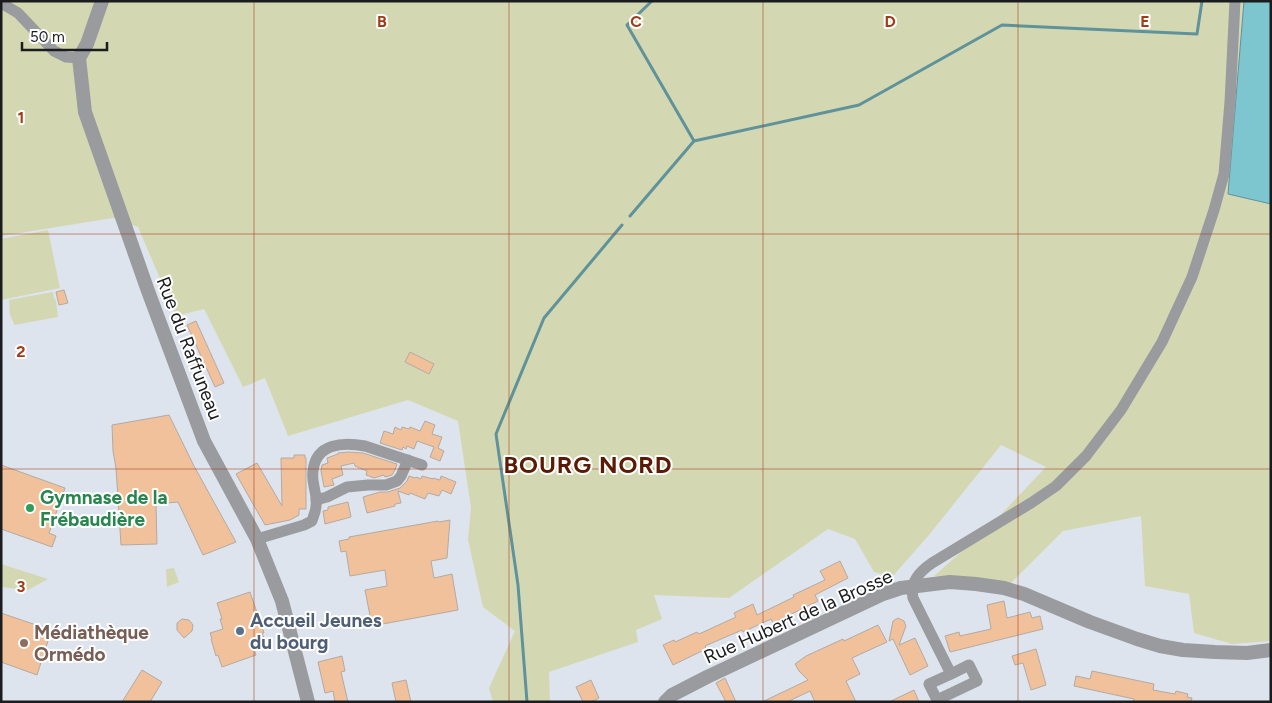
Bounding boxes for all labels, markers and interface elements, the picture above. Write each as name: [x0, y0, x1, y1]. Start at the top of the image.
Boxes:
text: B: [377, 12, 387, 31]
text: C: [630, 12, 642, 31]
text: D: [884, 12, 896, 31]
text: E: [1140, 12, 1150, 31]
scale bar: [22, 20, 108, 52]
text: 50 m: [30, 28, 65, 46]
text: 1: [18, 108, 24, 127]
street label: Rue du Raffuneau: [152, 273, 227, 423]
text: 2: [16, 342, 26, 361]
district label: BOURG NORD: [503, 450, 673, 479]
place label: Gymnase de la Frébaudière: [40, 486, 168, 531]
marker: Gymnase de la Frébaudière: [24, 502, 36, 514]
street label: Rue Hubert de la Brosse: [700, 564, 896, 668]
text: 3: [17, 577, 26, 596]
place label: Accueil Jeunes du bourg: [250, 609, 382, 654]
place label: Médiathèque Ormédo: [34, 621, 149, 666]
marker: Accueil Jeunes du bourg: [234, 625, 246, 637]
marker: Médiathèque Ormédo: [18, 637, 30, 649]

